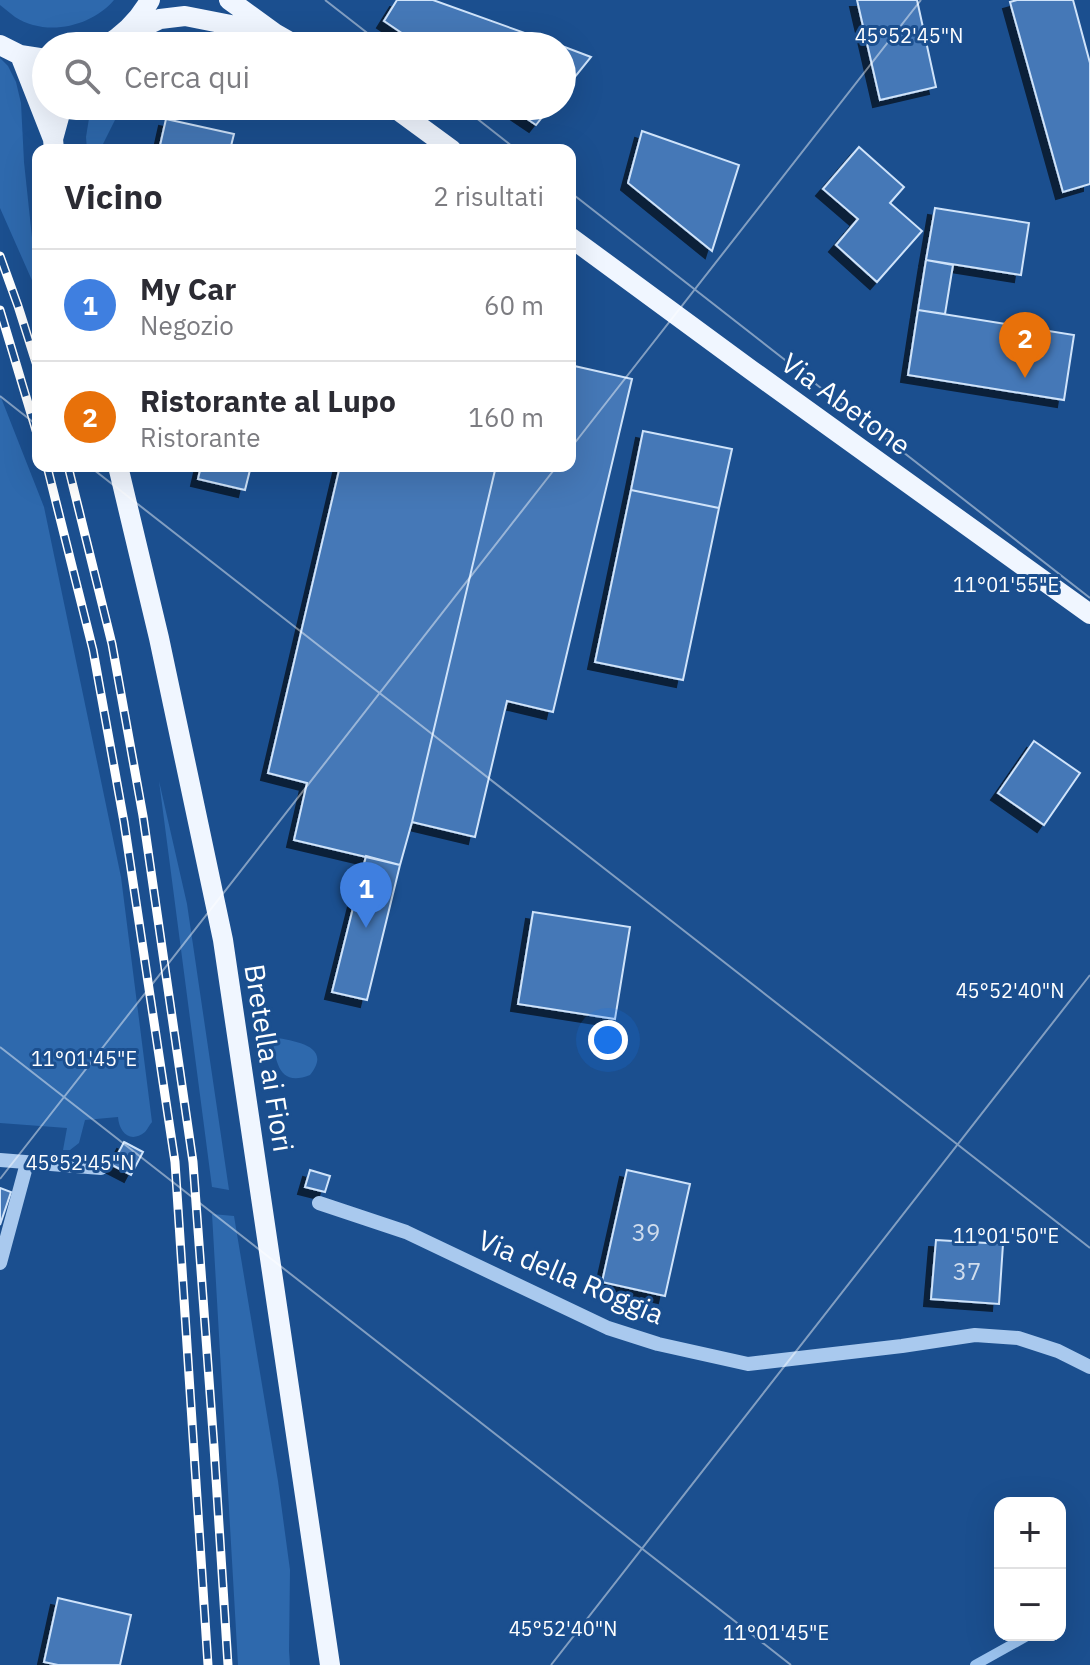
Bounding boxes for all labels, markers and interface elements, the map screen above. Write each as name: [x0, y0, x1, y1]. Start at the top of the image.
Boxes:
text: 45°52'45"N: [855, 22, 963, 49]
search box: [32, 32, 576, 120]
icon: search: [60, 54, 104, 98]
text: Cerca qui: [124, 57, 250, 96]
text: Vicino: [64, 174, 163, 218]
text: 2 risultati: [433, 179, 544, 213]
text: My Car: [140, 269, 236, 308]
text: 1: [82, 288, 98, 322]
text: 60 m: [484, 288, 544, 322]
text: Negozio: [140, 308, 234, 342]
pin: 2: [999, 312, 1051, 378]
street label: Via Abetone: [774, 344, 919, 463]
text: Ristorante al Lupo: [140, 381, 396, 420]
text: 2: [82, 400, 98, 434]
text: 160 m: [468, 400, 544, 434]
text: Ristorante: [140, 420, 261, 454]
text: 11°01'55"E: [953, 571, 1059, 598]
pin: 1: [340, 862, 392, 928]
street label: Bretella ai Fiori: [236, 961, 303, 1154]
text: 45°52'40"N: [956, 977, 1064, 1004]
your location: [588, 1020, 628, 1060]
text: 11°01'45"E: [31, 1045, 137, 1072]
text: 45°52'45"N: [26, 1149, 134, 1176]
house number: 39: [632, 1216, 660, 1248]
street label: Via della Roggia: [473, 1221, 670, 1332]
text: 11°01'50"E: [953, 1222, 1059, 1249]
house number: 37: [953, 1255, 981, 1287]
map controls: [994, 1497, 1066, 1641]
button: +: [994, 1497, 1066, 1569]
button: −: [994, 1569, 1066, 1641]
text: 45°52'40"N: [509, 1615, 617, 1642]
text: 11°01'45"E: [723, 1619, 829, 1646]

